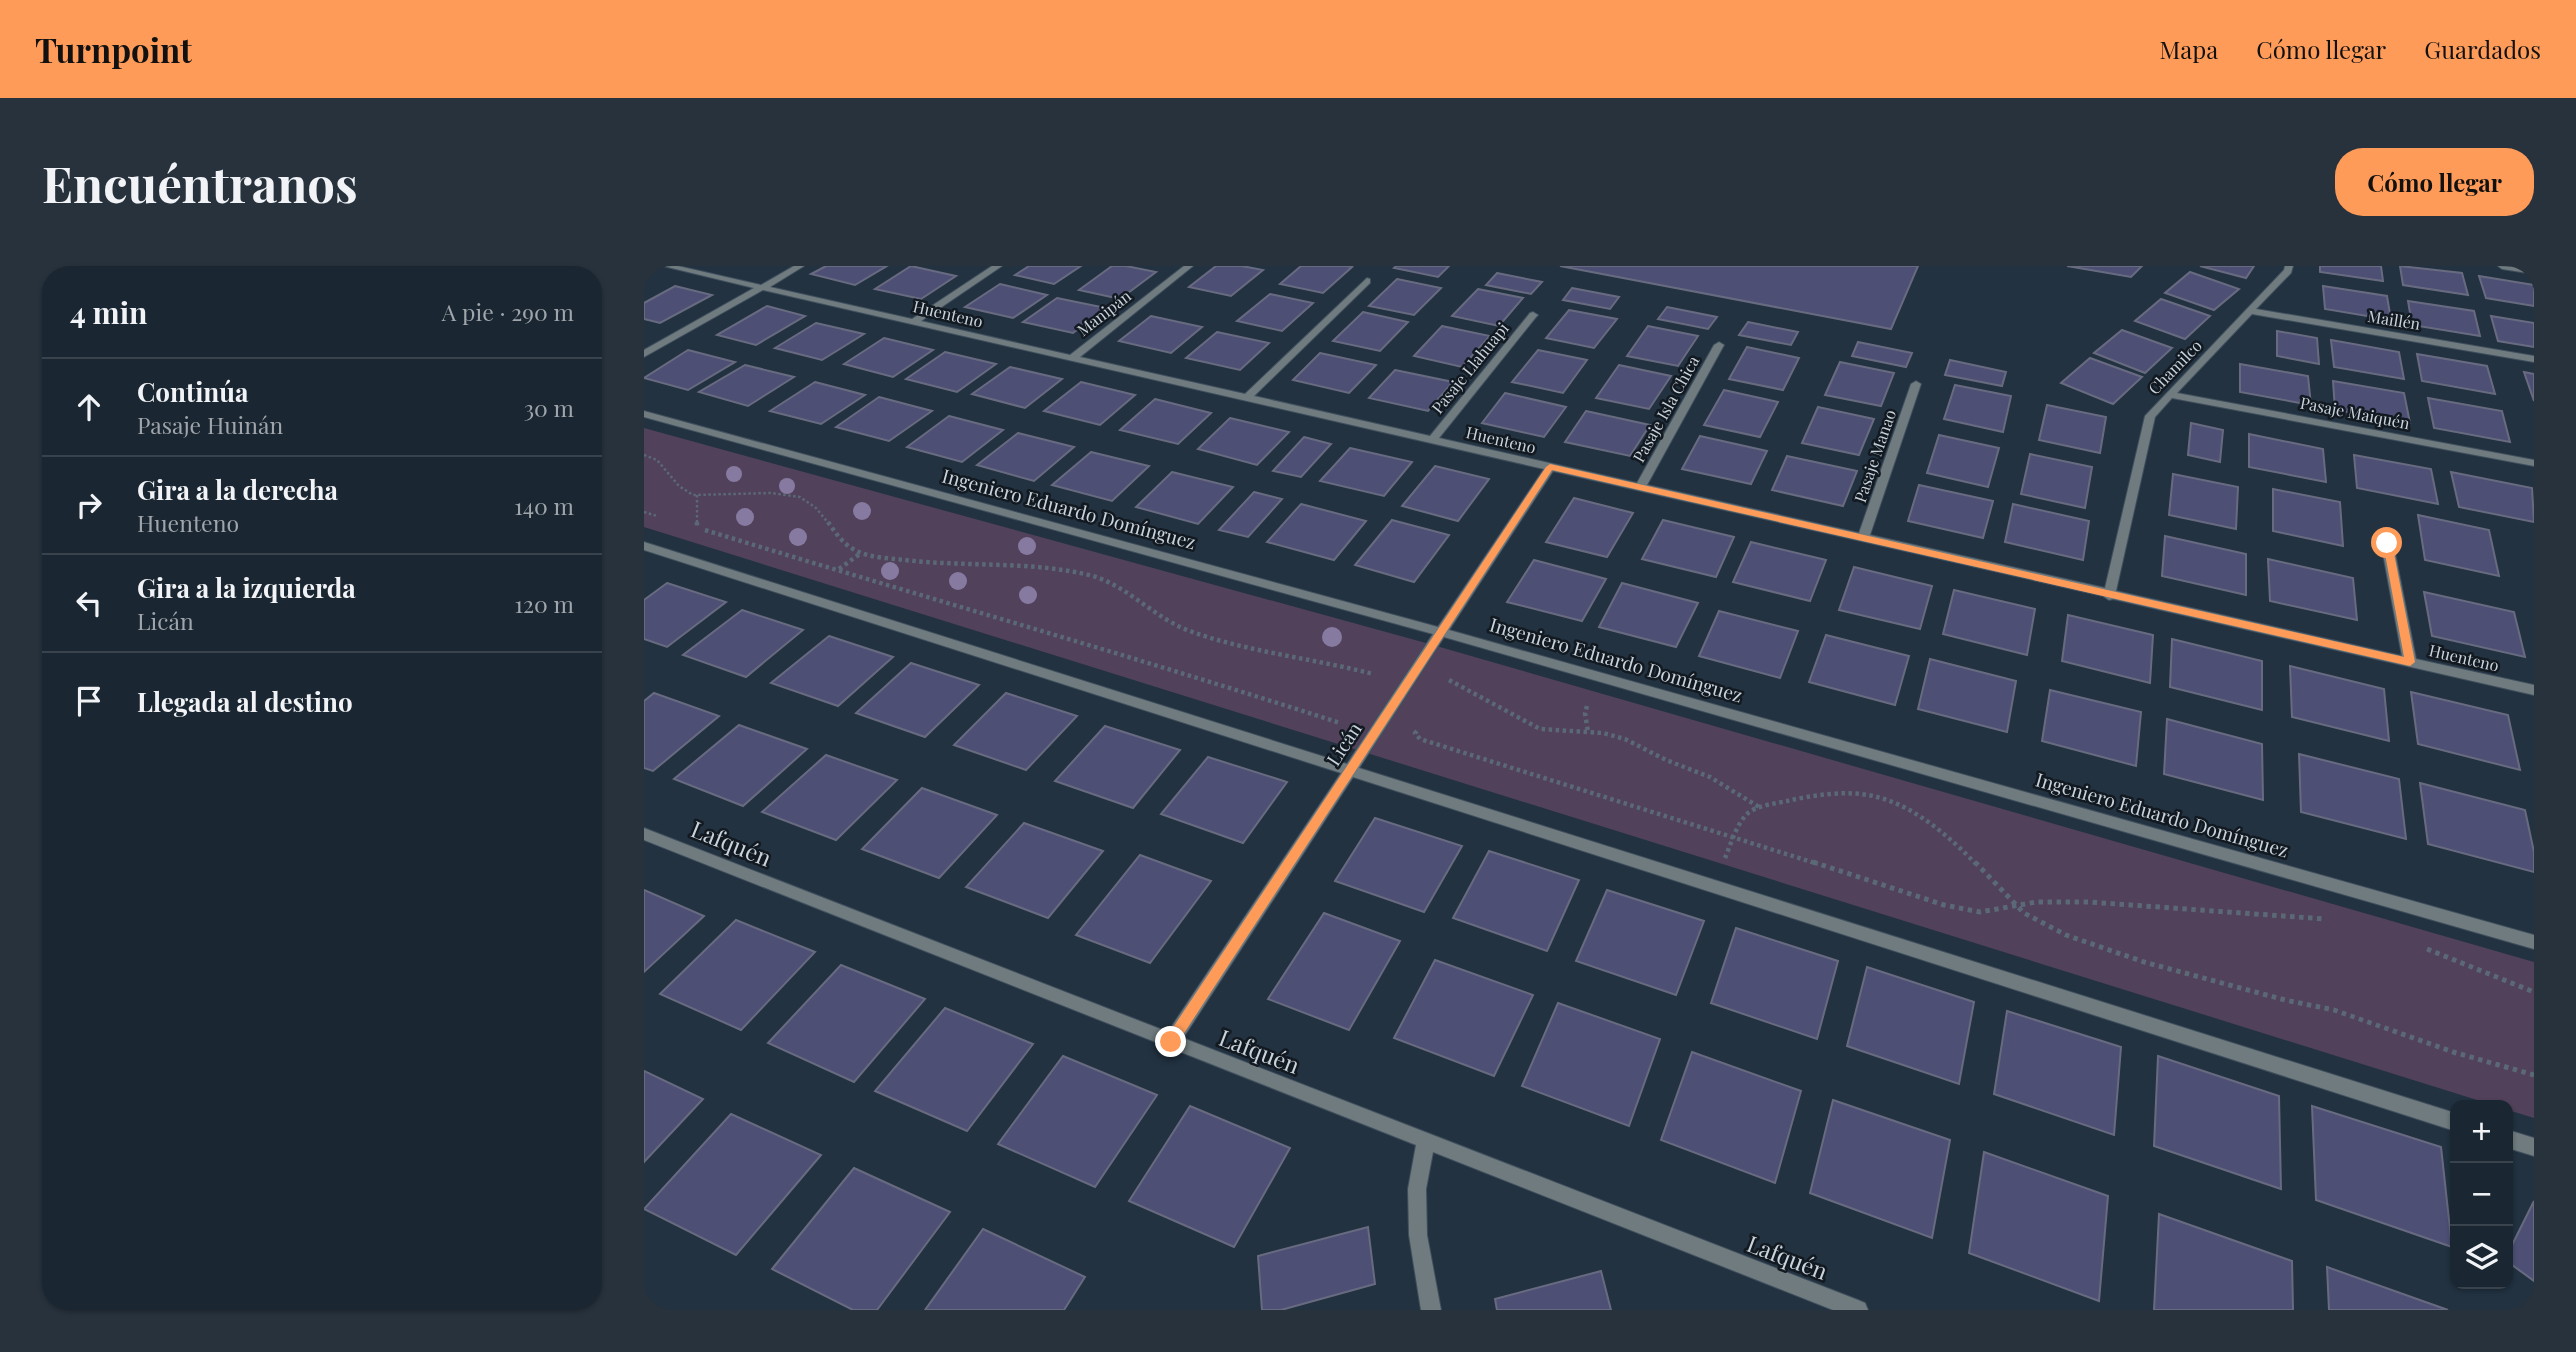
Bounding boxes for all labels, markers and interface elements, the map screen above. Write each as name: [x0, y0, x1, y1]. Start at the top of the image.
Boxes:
text: Turnpoint: [35, 27, 192, 71]
text: Mapa: [2160, 33, 2218, 65]
text: Cómo llegar: [2256, 33, 2386, 65]
text: Guardados: [2424, 33, 2541, 65]
button: Cómo llegar: [2335, 148, 2534, 216]
text: Encuéntranos: [42, 150, 358, 215]
street label: Manipán: [1072, 285, 1135, 340]
text: 4 min: [70, 292, 148, 332]
street label: Huenteno: [911, 295, 985, 332]
text: A pie · 290 m: [442, 296, 574, 327]
street label: Maillén: [2366, 305, 2422, 334]
street label: Pasaje Llahuapi: [1426, 318, 1513, 418]
street label: Chamilco: [2143, 335, 2206, 398]
street label: Pasaje Isla Chica: [1628, 352, 1703, 466]
text: Continúa: [137, 374, 249, 409]
icon: ahead: [70, 388, 108, 426]
text: 30 m: [524, 392, 574, 423]
street label: Pasaje Maiquén: [2299, 392, 2412, 434]
street label: Pasaje Manao: [1849, 406, 1900, 505]
text: Pasaje Huinán: [137, 409, 283, 440]
street label: Huenteno: [1464, 421, 1538, 458]
street label: Ingeniero Eduardo Domínguez: [940, 462, 1199, 554]
text: Gira a la derecha: [137, 472, 338, 507]
icon: right: [70, 486, 108, 524]
text: 140 m: [514, 490, 574, 521]
text: Huenteno: [137, 507, 239, 538]
route start: [2371, 527, 2402, 558]
text: Gira a la izquierda: [137, 570, 356, 605]
icon: left: [70, 584, 108, 622]
text: 120 m: [515, 588, 574, 619]
text: Licán: [137, 605, 194, 636]
street label: Ingeniero Eduardo Domínguez: [1487, 610, 1746, 708]
street label: Huenteno: [2427, 639, 2501, 676]
icon: arrive: [70, 682, 108, 720]
text: Llegada al destino: [137, 684, 353, 719]
street label: Licán: [1320, 716, 1367, 770]
street label: Ingeniero Eduardo Domínguez: [2033, 765, 2292, 863]
street label: Lafquén: [687, 813, 777, 873]
street label: Lafquén: [1215, 1021, 1305, 1080]
route end: [1155, 1026, 1186, 1057]
map controls: [2450, 1100, 2513, 1289]
button: +: [2450, 1100, 2513, 1163]
button: −: [2450, 1163, 2513, 1226]
button: layers: [2450, 1226, 2513, 1289]
street label: Lafquén: [1743, 1227, 1833, 1286]

